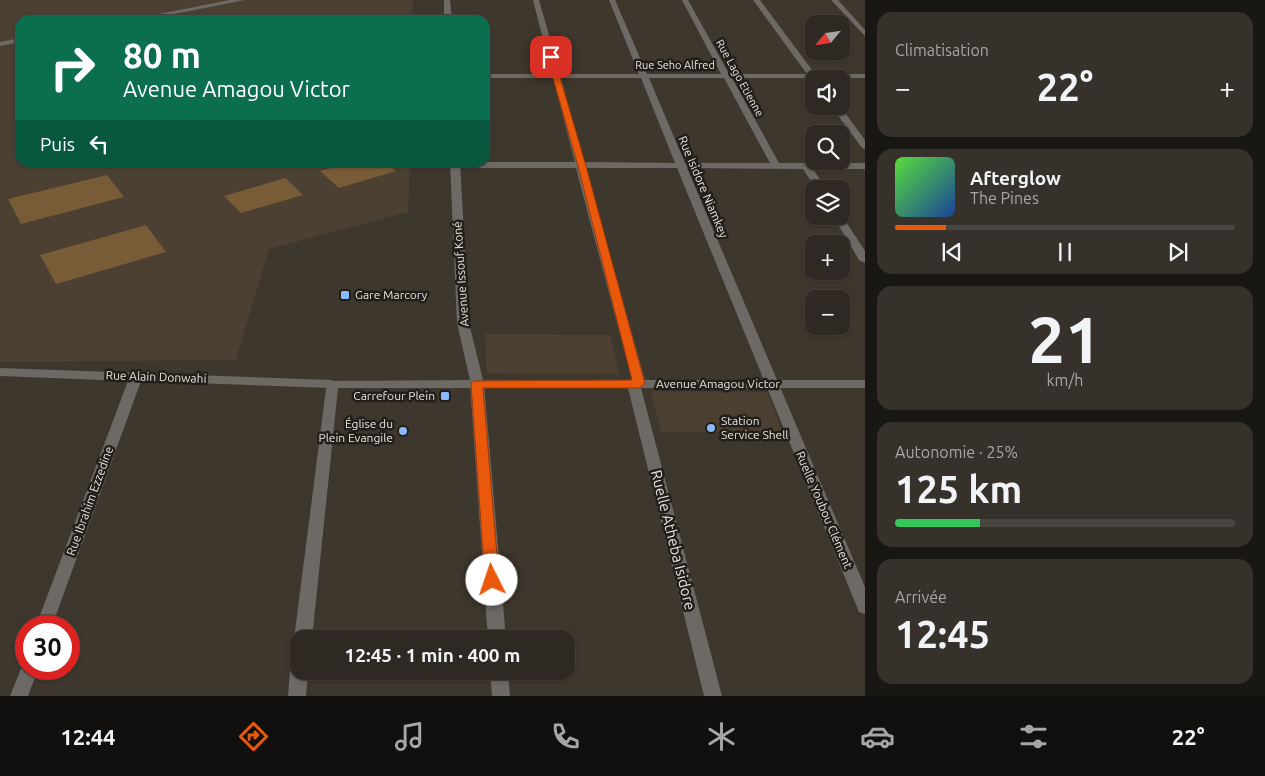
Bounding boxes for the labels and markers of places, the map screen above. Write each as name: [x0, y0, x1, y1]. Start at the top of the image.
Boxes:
pin: [530, 36, 572, 78]
place label: Gare Marcory: [355, 288, 428, 301]
marker: Gare Marcory: [339, 289, 351, 301]
place label: Carrefour Plein: [353, 389, 435, 402]
marker: Carrefour Plein: [439, 390, 451, 402]
place label: Station Service Shell: [721, 414, 788, 441]
place label: Église du Plein Evangile: [319, 417, 393, 444]
marker: Station Service Shell: [705, 422, 717, 434]
marker: Église du Plein Evangile: [397, 425, 409, 437]

